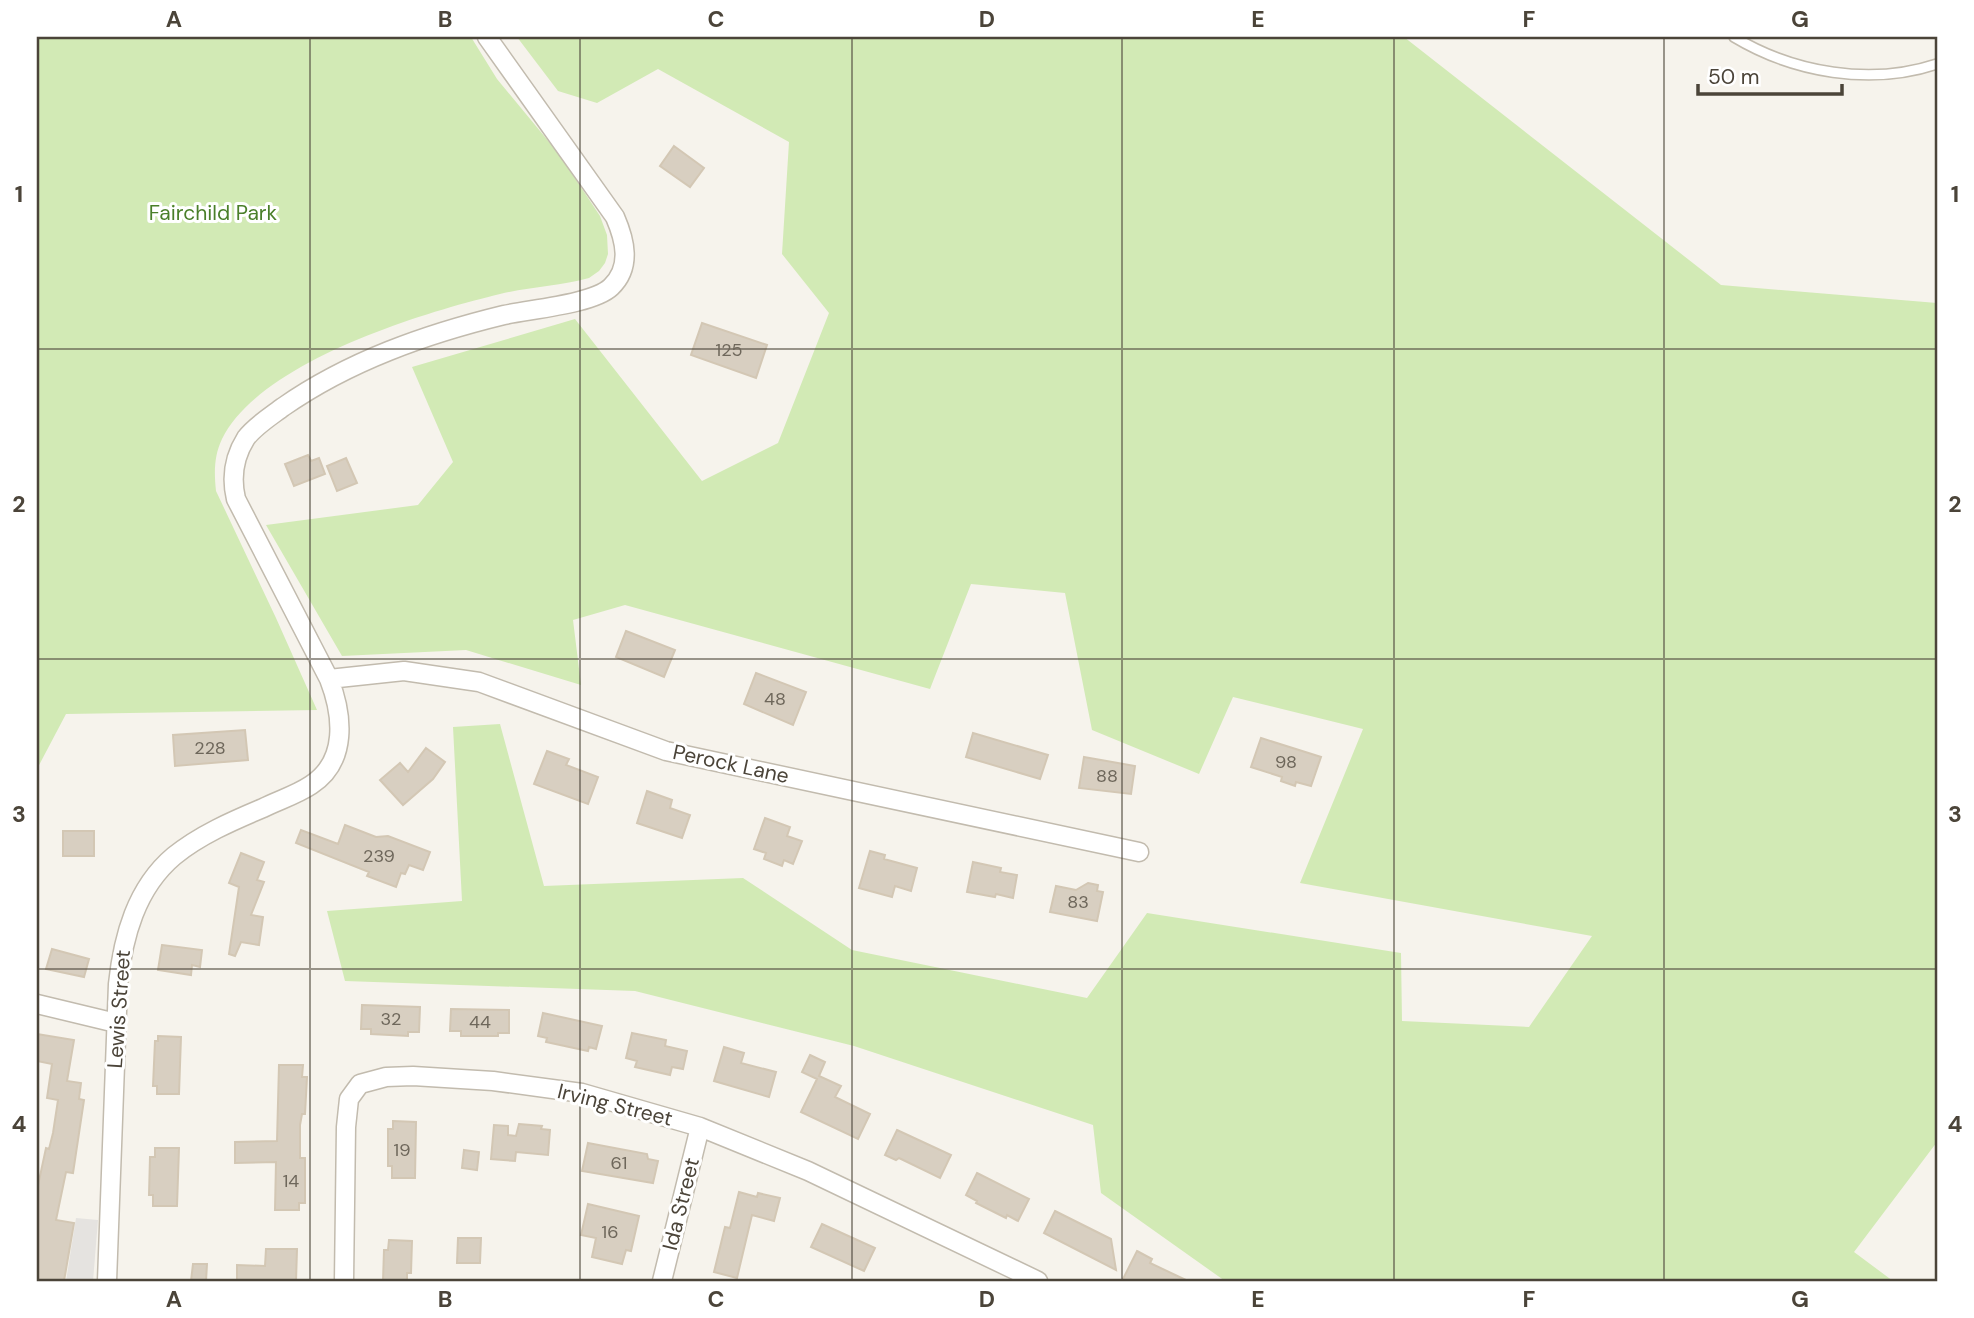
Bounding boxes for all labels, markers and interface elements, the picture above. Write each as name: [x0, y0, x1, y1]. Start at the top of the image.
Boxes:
text: A: [166, 4, 182, 34]
text: B: [438, 4, 452, 34]
text: C: [708, 4, 724, 34]
text: D: [979, 4, 995, 34]
text: E: [1251, 4, 1265, 34]
text: F: [1523, 4, 1536, 34]
text: G: [1791, 4, 1809, 34]
scale bar: [1698, 52, 1841, 96]
text: 50 m: [1708, 63, 1759, 91]
text: 1: [15, 179, 23, 209]
text: 1: [1951, 179, 1959, 209]
park label: Fairchild Park: [149, 199, 278, 227]
house number: 125: [716, 338, 742, 362]
text: 2: [12, 489, 26, 519]
text: 2: [1948, 489, 1962, 519]
house number: 48: [764, 687, 786, 711]
house number: 228: [194, 736, 226, 760]
street label: Perock Lane: [670, 738, 792, 790]
house number: 98: [1275, 750, 1297, 774]
house number: 88: [1096, 764, 1118, 788]
text: 3: [12, 799, 26, 829]
text: 3: [1948, 799, 1962, 829]
house number: 239: [363, 844, 395, 868]
house number: 83: [1067, 890, 1089, 914]
street label: Lewis Street: [101, 949, 137, 1069]
house number: 32: [380, 1007, 402, 1031]
house number: 44: [469, 1010, 491, 1034]
street label: Irving Street: [555, 1077, 675, 1133]
text: 4: [12, 1109, 27, 1139]
text: 4: [1948, 1109, 1963, 1139]
house number: 19: [394, 1138, 410, 1162]
house number: 61: [611, 1151, 627, 1175]
street label: Ida Street: [656, 1155, 706, 1253]
house number: 14: [283, 1169, 299, 1193]
house number: 16: [602, 1220, 618, 1244]
text: A: [166, 1284, 182, 1314]
text: B: [438, 1284, 452, 1314]
text: C: [708, 1284, 724, 1314]
text: D: [979, 1284, 995, 1314]
text: E: [1251, 1284, 1265, 1314]
text: F: [1523, 1284, 1536, 1314]
text: G: [1791, 1284, 1809, 1314]

